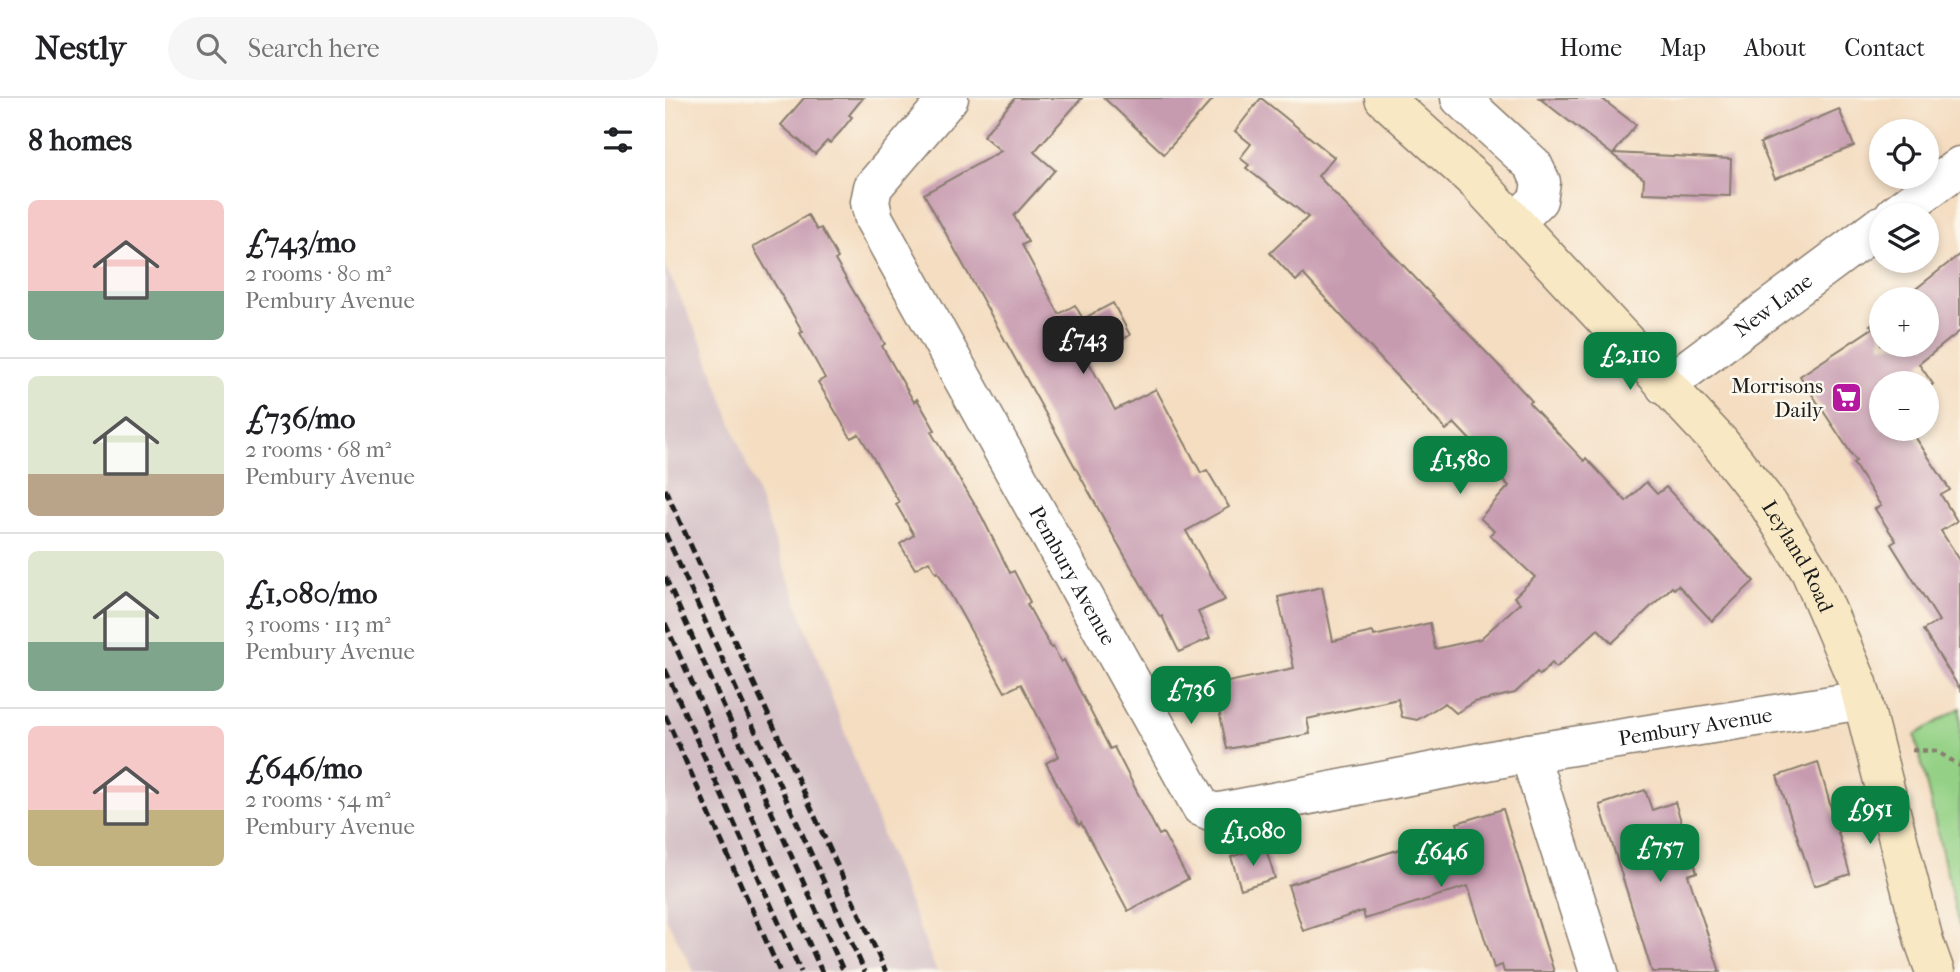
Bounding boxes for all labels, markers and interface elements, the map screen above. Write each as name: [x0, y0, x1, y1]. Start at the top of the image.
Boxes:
search box: [168, 17, 658, 80]
text: Nestly: [35, 29, 126, 68]
icon: search: [192, 29, 230, 67]
text: Search here: [248, 33, 380, 64]
text: Home: [1560, 34, 1622, 62]
text: Map: [1660, 34, 1706, 62]
text: About: [1744, 34, 1806, 62]
text: Contact: [1844, 34, 1925, 62]
map controls: [1869, 119, 1939, 441]
button: locate: [1869, 119, 1939, 189]
icon: filters: [599, 121, 637, 159]
text: 8 homes: [28, 123, 132, 158]
button: layers: [1869, 203, 1939, 273]
text: £743/mo: [245, 225, 356, 260]
icon: home: [84, 228, 168, 312]
text: 2 rooms · 80 m²: [245, 260, 392, 287]
street label: New Lane: [1730, 269, 1817, 342]
text: Pembury Avenue: [245, 287, 415, 314]
button: +: [1869, 287, 1939, 357]
pin: £743: [1042, 316, 1124, 376]
text: £743: [1059, 325, 1107, 352]
pin: £2,110: [1573, 332, 1687, 392]
text: £2,110: [1600, 341, 1660, 368]
button: −: [1869, 371, 1939, 441]
place label: Morrisons Daily: [1731, 374, 1824, 422]
supermarket icon: Morrisons Daily: [1829, 381, 1863, 415]
text: £736/mo: [245, 401, 355, 436]
icon: home: [84, 404, 168, 488]
text: 2 rooms · 68 m²: [245, 436, 391, 463]
pin: £1,580: [1403, 436, 1517, 496]
text: £1,580: [1429, 445, 1491, 472]
text: Pembury Avenue: [245, 463, 415, 490]
street label: Leyland Road: [1757, 496, 1838, 616]
street label: Pembury Avenue: [1024, 502, 1121, 649]
text: £1,080/mo: [245, 576, 377, 611]
icon: home: [84, 579, 168, 663]
text: 3 rooms · 113 m²: [245, 611, 391, 638]
text: Pembury Avenue: [245, 638, 415, 665]
pin: £736: [1150, 666, 1232, 726]
text: £736: [1167, 675, 1215, 702]
street label: Pembury Avenue: [1617, 703, 1774, 751]
text: £646/mo: [245, 751, 362, 786]
icon: home: [84, 754, 168, 838]
text: 2 rooms · 54 m²: [245, 786, 391, 813]
pin: £951: [1829, 786, 1911, 846]
text: £951: [1847, 795, 1893, 822]
pin: £1,080: [1196, 808, 1310, 868]
text: Pembury Avenue: [245, 813, 415, 840]
text: £1,080: [1220, 817, 1286, 844]
pin: £757: [1619, 824, 1701, 884]
pin: £646: [1400, 830, 1482, 889]
text: £757: [1636, 833, 1684, 860]
text: £646: [1414, 838, 1468, 865]

